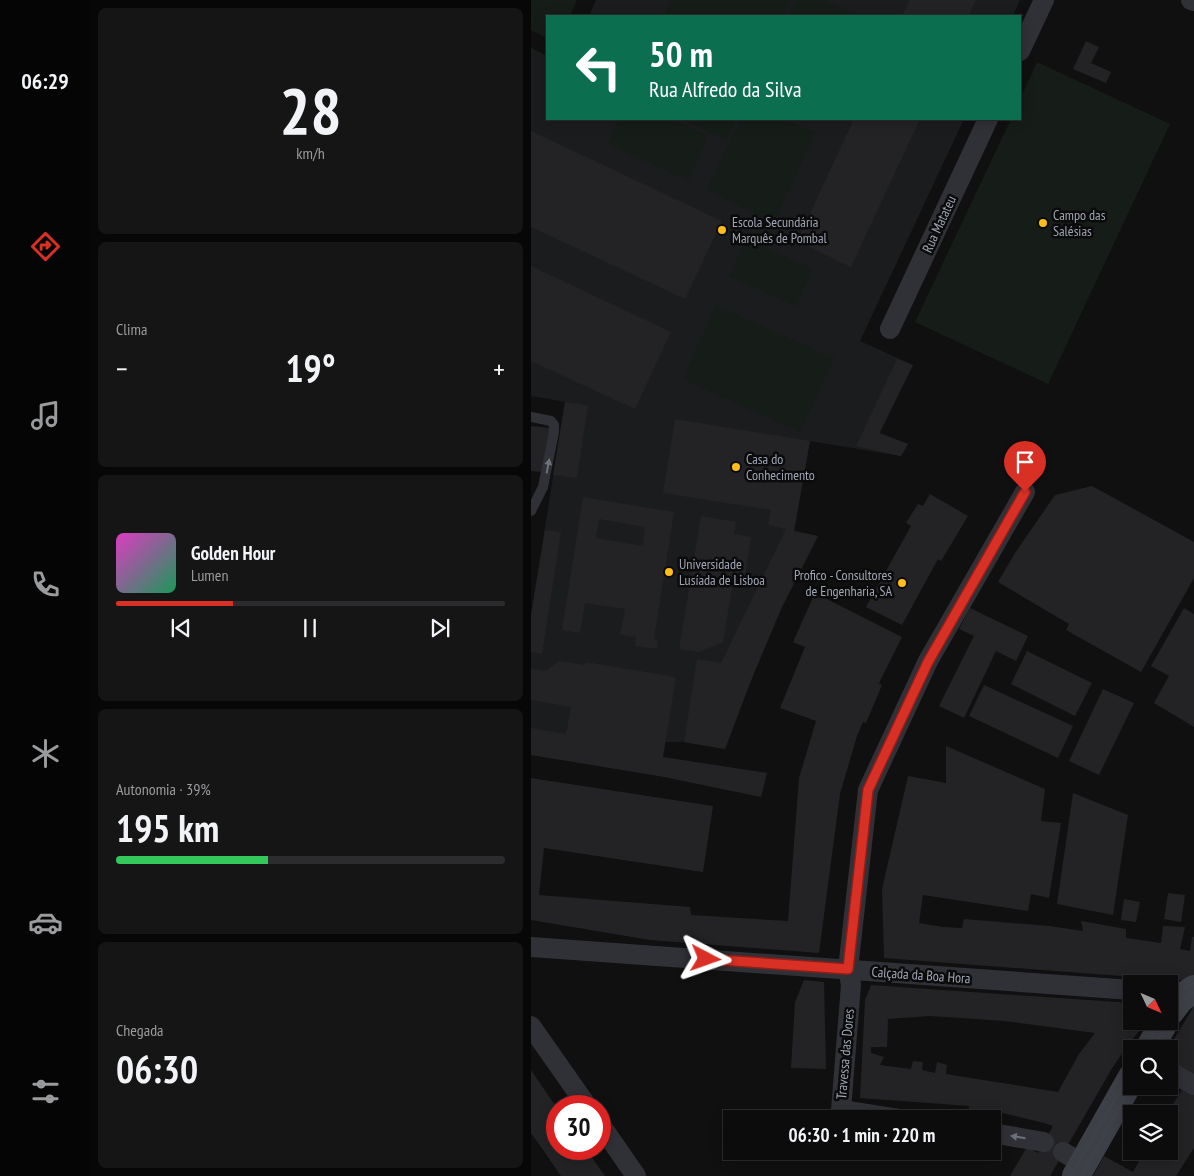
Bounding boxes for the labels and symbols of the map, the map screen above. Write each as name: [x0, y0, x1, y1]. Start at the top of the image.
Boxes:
street label: Rua Matateu: [918, 193, 960, 255]
place label: Campo das Salésias: [1053, 206, 1106, 240]
place label: Escola Secundária Marquês de Pombal: [732, 213, 828, 247]
marker: Campo das Salésias: [1037, 217, 1049, 229]
marker: Escola Secundária Marquês de Pombal: [716, 224, 728, 236]
pin: [1004, 441, 1046, 492]
place label: Casa do Conhecimento: [746, 450, 815, 484]
one-way arrow: [544, 457, 552, 473]
marker: Casa do Conhecimento: [730, 461, 742, 473]
place label: Universidade Lusíada de Lisboa: [679, 555, 765, 589]
marker: Universidade Lusíada de Lisboa: [663, 566, 675, 578]
place label: Profico - Consultores de Engenharia, SA: [794, 566, 892, 600]
marker: Profico - Consultores de Engenharia, SA: [896, 577, 908, 589]
position arrow: [679, 932, 731, 984]
street label: Calçada da Boa Hora: [871, 963, 971, 987]
north arrow: [1123, 975, 1179, 1030]
street label: Travessa das Dores: [832, 1008, 858, 1100]
speed limit sign: 30: [546, 1095, 611, 1160]
one-way arrow: [1010, 1133, 1026, 1141]

